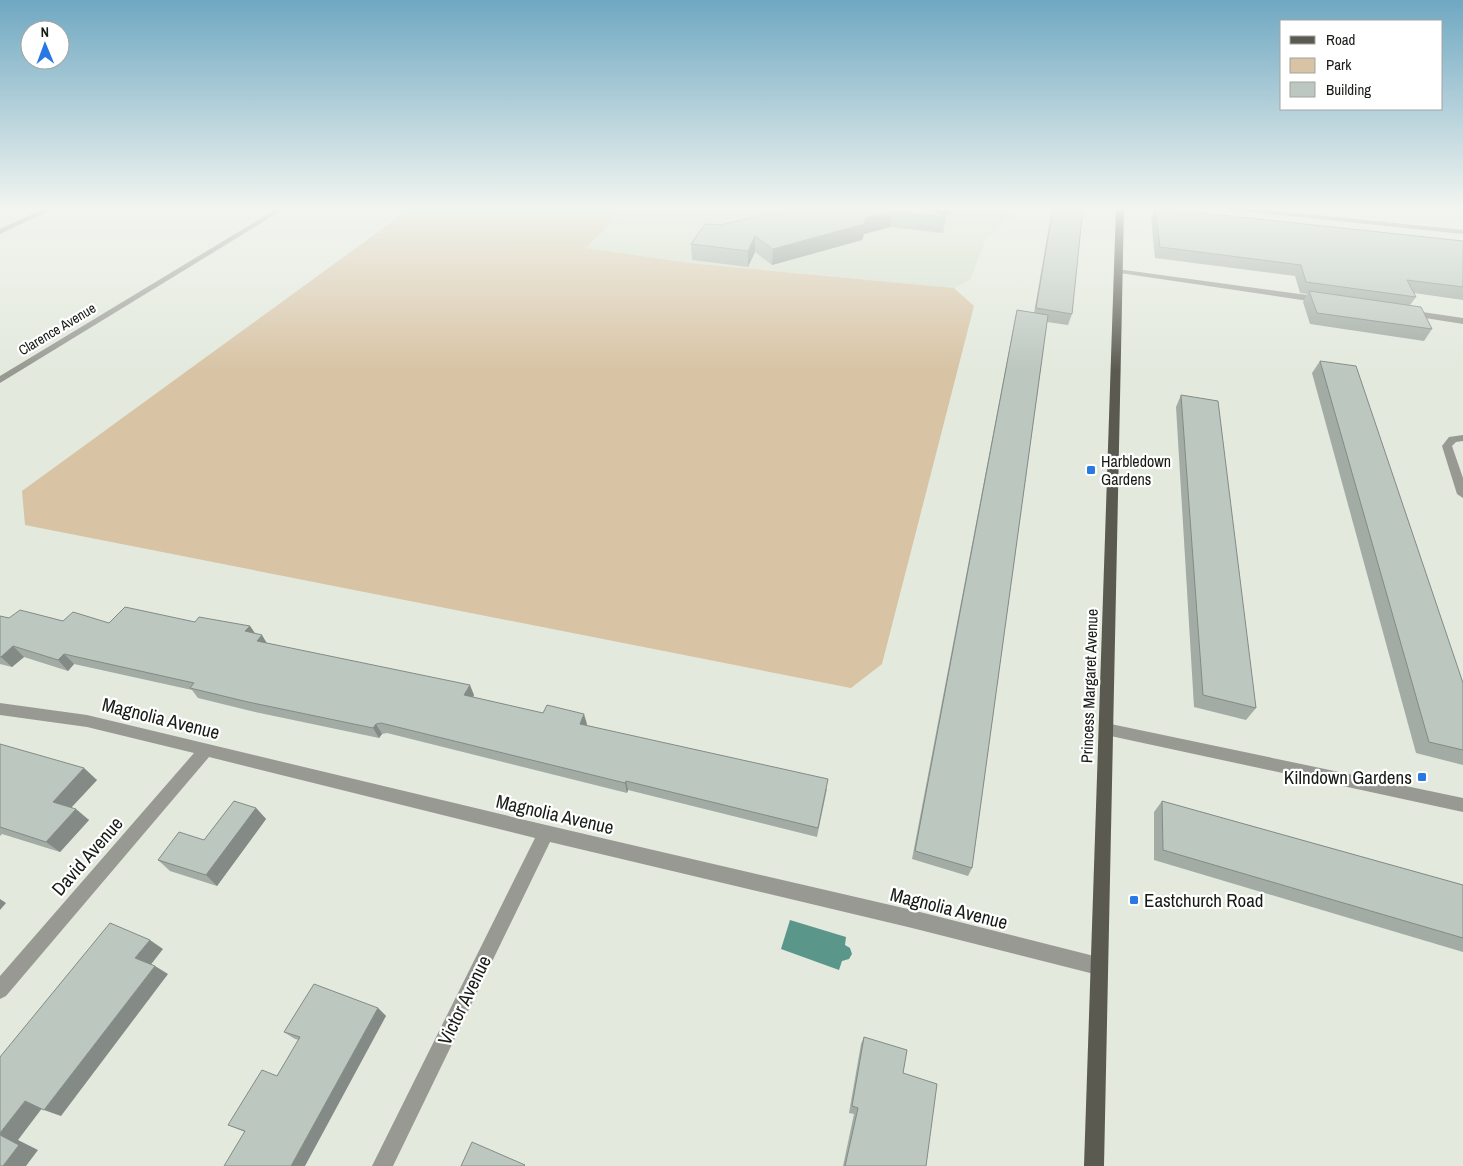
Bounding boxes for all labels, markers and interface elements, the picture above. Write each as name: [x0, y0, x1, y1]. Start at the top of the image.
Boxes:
north arrow: [20, 20, 70, 70]
legend: [1280, 20, 1443, 110]
text: N: [40, 23, 49, 41]
text: Road: [1326, 29, 1355, 50]
text: Park: [1326, 54, 1352, 75]
text: Building: [1326, 79, 1371, 100]
street label: Clarence Avenue: [15, 299, 99, 359]
place label: Harbledown Gardens: [1101, 450, 1171, 490]
marker: Harbledown Gardens: [1085, 464, 1097, 476]
street label: Princess Margaret Avenue: [1075, 608, 1103, 764]
street label: Magnolia Avenue: [100, 691, 222, 745]
place label: Kilndown Gardens: [1284, 764, 1412, 790]
marker: Kilndown Gardens: [1416, 771, 1428, 783]
street label: Magnolia Avenue: [494, 788, 616, 840]
street label: David Avenue: [45, 811, 129, 901]
street label: Magnolia Avenue: [888, 881, 1010, 935]
place label: Eastchurch Road: [1144, 887, 1264, 913]
marker: Eastchurch Road: [1128, 894, 1140, 906]
street label: Victor Avenue: [431, 951, 497, 1049]

